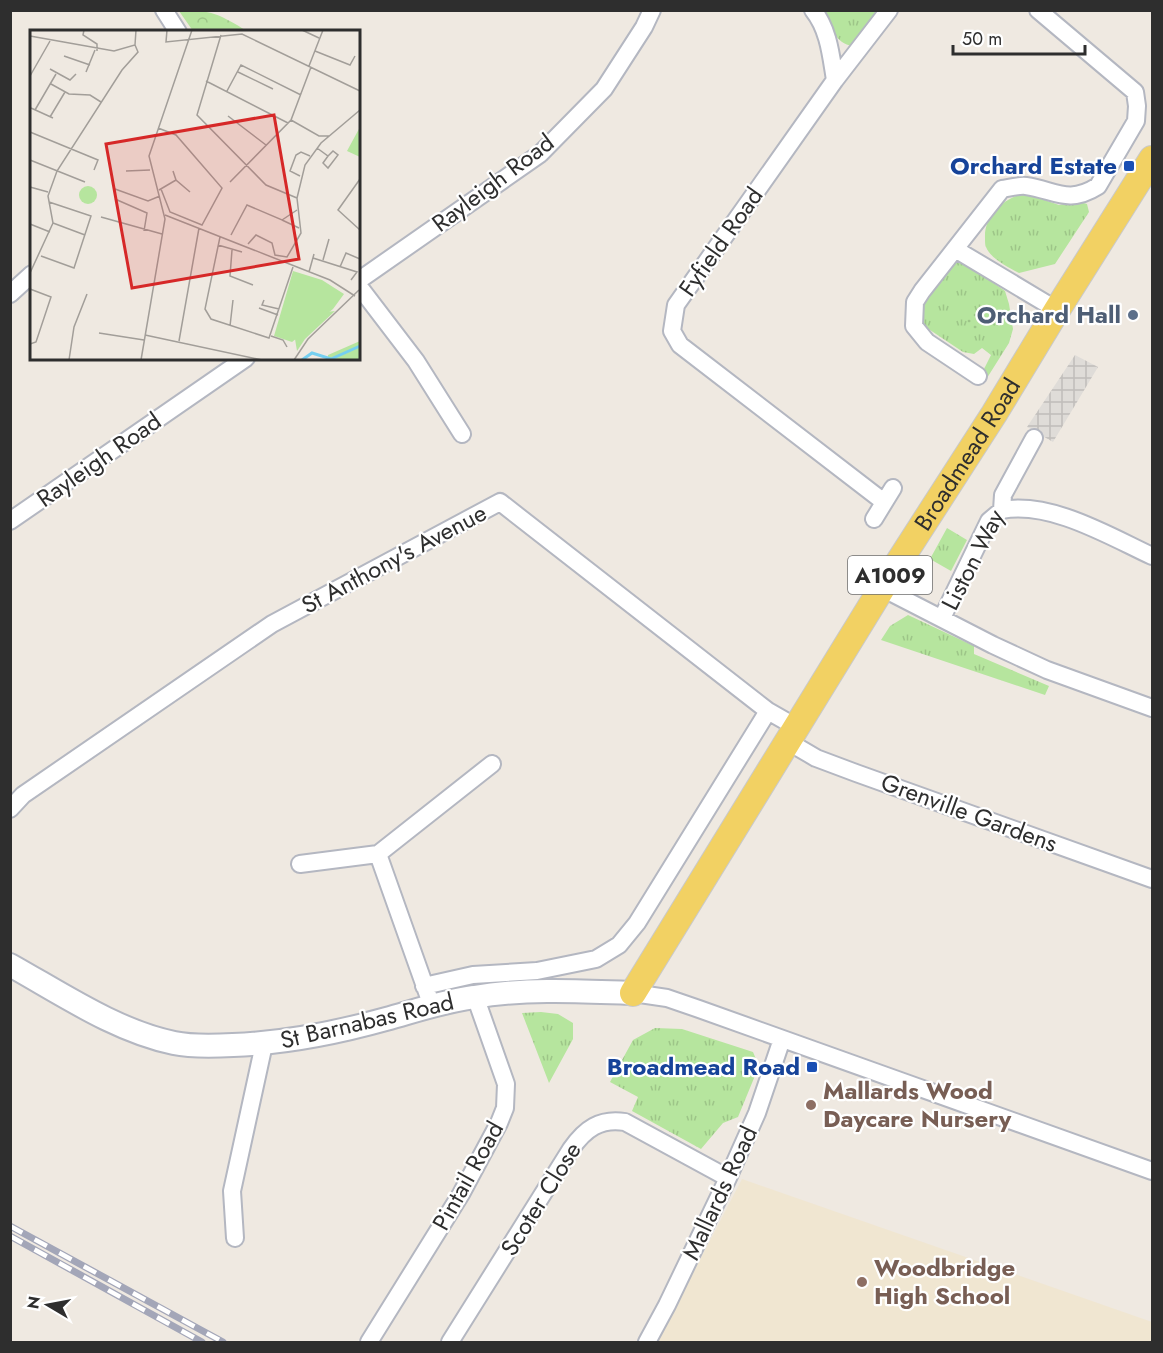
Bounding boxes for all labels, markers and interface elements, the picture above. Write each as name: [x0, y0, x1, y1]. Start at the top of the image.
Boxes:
scale bar: [953, 18, 1085, 56]
text: 50 m: [962, 26, 1002, 52]
inset map: [30, 30, 360, 360]
street label: Rayleigh Road: [424, 125, 561, 240]
place label: Orchard Estate: [950, 148, 1117, 183]
marker: Orchard Estate: [1122, 159, 1136, 173]
street label: Fyfield Road: [670, 180, 771, 303]
place label: Orchard Hall: [977, 297, 1121, 332]
marker: Orchard Hall: [1126, 308, 1140, 322]
street label: Broadmead Road: [905, 371, 1029, 537]
street label: Rayleigh Road: [29, 404, 168, 515]
street label: St Anthony's Avenue: [295, 495, 493, 622]
street label: Liston Way: [932, 503, 1013, 616]
road number: A1009: [848, 556, 932, 594]
street label: Grenville Gardens: [876, 764, 1062, 861]
street label: St Barnabas Road: [277, 984, 457, 1058]
place label: Broadmead Road: [607, 1049, 800, 1084]
marker: Broadmead Road: [805, 1060, 819, 1074]
place label: Mallards Wood Daycare Nursery: [823, 1073, 1012, 1136]
marker: Mallards Wood Daycare Nursery: [804, 1098, 818, 1112]
street label: Pintail Road: [423, 1115, 512, 1237]
street label: Mallards Road: [673, 1120, 766, 1265]
street label: Scoter Close: [492, 1135, 589, 1262]
place label: Woodbridge High School: [874, 1250, 1015, 1313]
north arrow: [18, 1275, 78, 1335]
marker: Woodbridge High School: [855, 1275, 869, 1289]
text: N: [21, 1294, 46, 1311]

